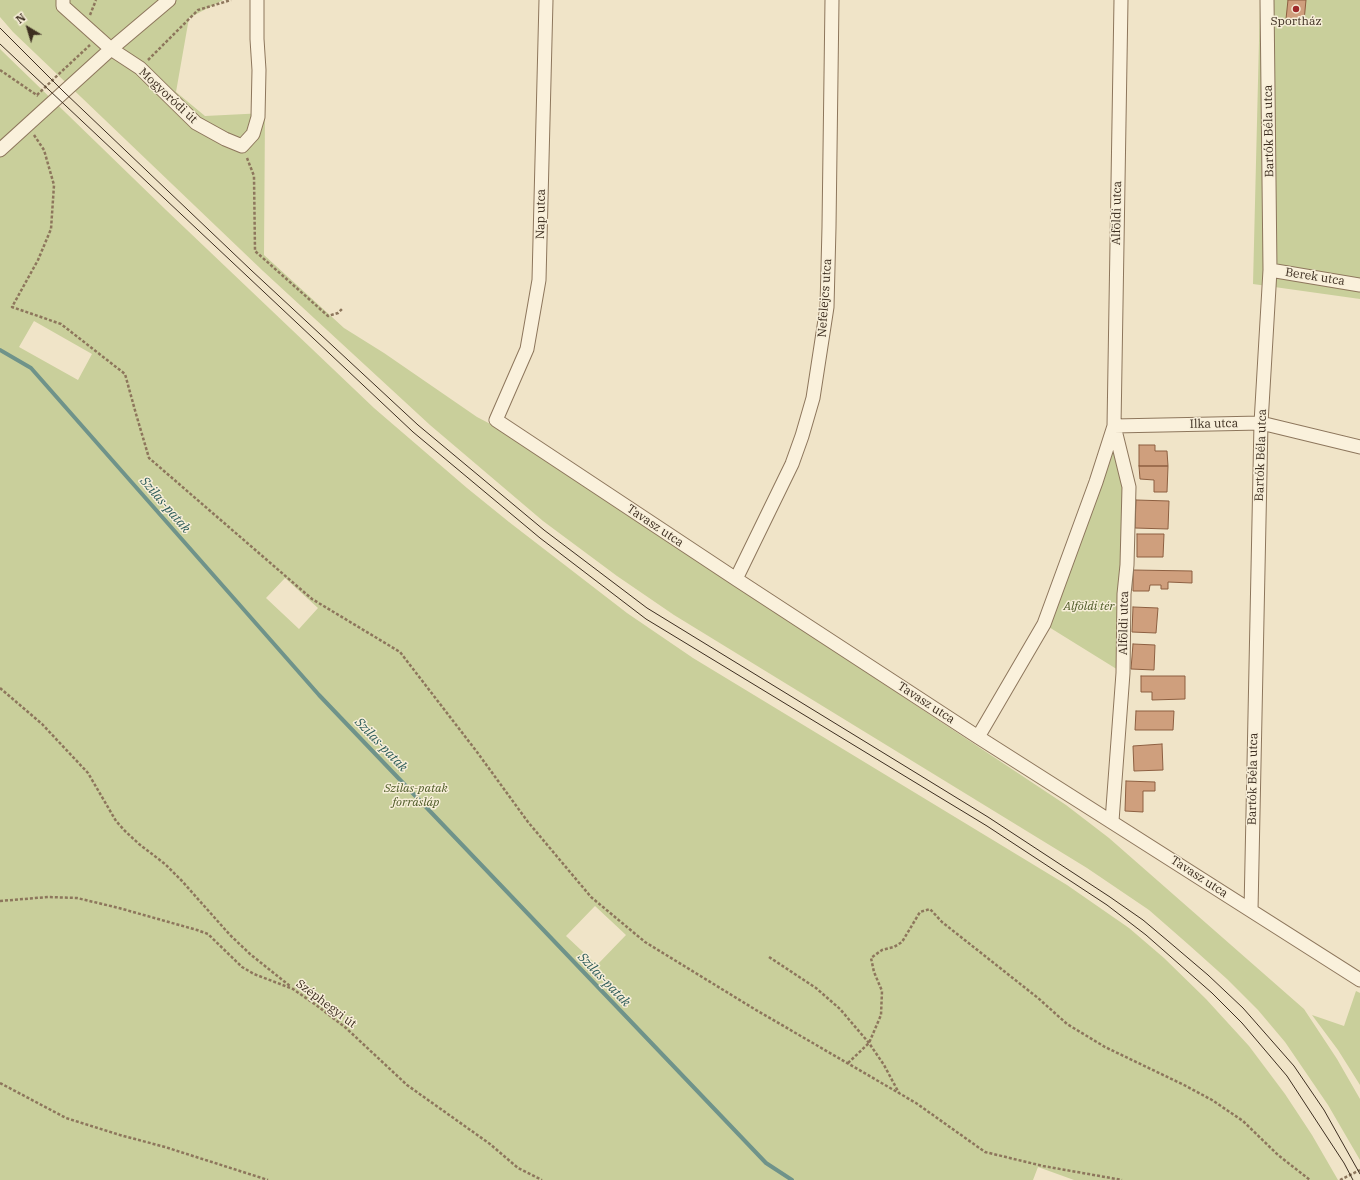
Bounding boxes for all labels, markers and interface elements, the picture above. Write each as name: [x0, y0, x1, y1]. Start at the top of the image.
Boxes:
marker: Sportház: [1291, 4, 1301, 14]
north arrow: [8, 8, 48, 48]
text: N: [13, 10, 28, 27]
place label: Sportház: [1270, 15, 1322, 29]
street label: Mogyoródi út: [136, 65, 200, 127]
street label: Bartók Béla utca: [1261, 85, 1277, 177]
street label: Alföldi utca: [1109, 181, 1125, 245]
street label: Nap utca: [533, 189, 549, 239]
street label: Nefelejcs utca: [815, 258, 835, 338]
street label: Berek utca: [1284, 265, 1346, 289]
street label: Bartók Béla utca: [1252, 408, 1270, 502]
street label: Ilka utca: [1190, 416, 1238, 432]
water label: Szilas-patak: [136, 474, 194, 536]
street label: Tavasz utca: [624, 502, 686, 550]
street label: Alföldi utca: [1116, 591, 1132, 655]
park label: Alföldi tér: [1063, 600, 1115, 614]
street label: Tavasz utca: [895, 679, 957, 727]
water label: Szilas-patak: [351, 715, 411, 775]
street label: Bartók Béla utca: [1245, 733, 1261, 825]
park label: Szilas-patak forrásláp: [384, 782, 448, 810]
street label: Tavasz utca: [1168, 853, 1230, 901]
water label: Szilas-patak: [574, 950, 634, 1010]
street label: Széphegyi út: [293, 977, 359, 1031]

